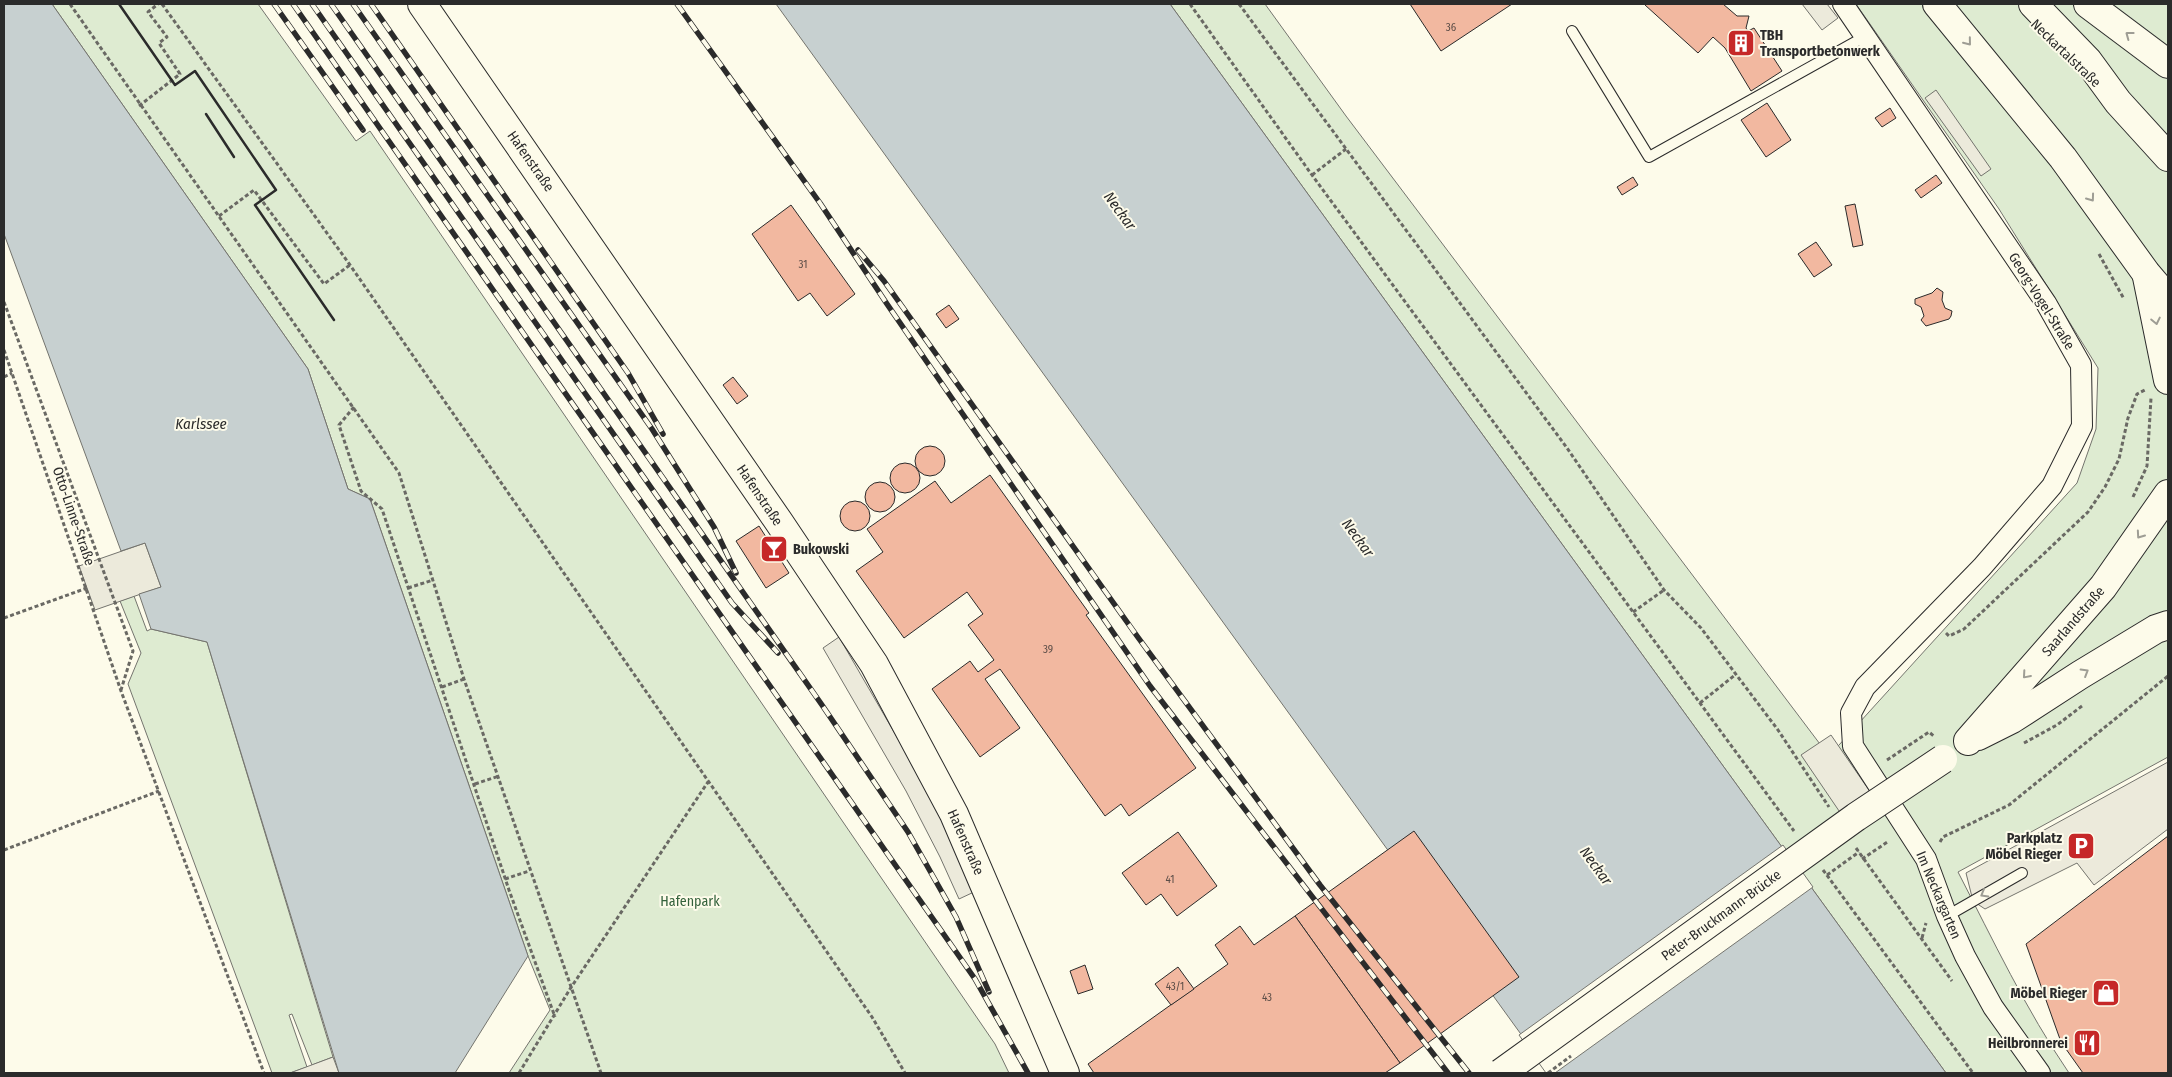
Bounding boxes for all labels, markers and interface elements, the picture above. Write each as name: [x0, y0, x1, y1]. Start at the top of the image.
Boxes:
street label: Neckartalstraße: [2027, 16, 2104, 91]
house number: 36: [1446, 21, 1457, 34]
place label: TBH Transportbetonwerk: [1760, 27, 1881, 60]
building icon: TBH Transportbetonwerk: [1726, 28, 1756, 58]
one-way arrow: [2125, 32, 2135, 41]
one-way arrow: [1962, 36, 1971, 45]
street label: Hafenstraße: [504, 128, 558, 195]
water label: Neckar: [1100, 188, 1140, 234]
one-way arrow: [2085, 192, 2095, 201]
street label: Georg-Vogel-Straße: [2005, 250, 2078, 353]
house number: 31: [799, 258, 808, 271]
one-way arrow: [2150, 317, 2161, 325]
water label: Karlssee: [175, 415, 227, 433]
street label: Hafenstraße: [733, 461, 786, 529]
street label: Otto-Linne-Straße: [49, 464, 98, 568]
water label: Neckar: [1338, 515, 1378, 561]
one-way arrow: [2137, 529, 2145, 538]
bar icon: Bukowski: [759, 534, 789, 564]
place label: Bukowski: [793, 541, 849, 558]
street label: Saarlandstraße: [2038, 583, 2108, 660]
house number: 39: [1043, 643, 1053, 656]
one-way arrow: [2080, 668, 2089, 678]
one-way arrow: [2023, 669, 2032, 678]
street label: Hafenstraße: [944, 807, 988, 878]
place label: Parkplatz Möbel Rieger: [1986, 830, 2063, 863]
parking icon: Parkplatz Möbel Rieger: [2066, 831, 2096, 861]
water label: Neckar: [1576, 843, 1616, 889]
street label: Im Neckargarten: [1912, 849, 1965, 942]
street label: Peter-Bruckmann-Brücke: [1658, 866, 1785, 965]
house number: 41: [1165, 873, 1175, 886]
one-way arrow: [1981, 888, 1990, 898]
park label: Hafenpark: [660, 893, 720, 910]
shop icon: Möbel Rieger: [2091, 978, 2121, 1008]
house number: 43/1: [1166, 980, 1184, 993]
place label: Möbel Rieger: [2011, 985, 2088, 1002]
house number: 43: [1262, 991, 1272, 1004]
restaurant icon: Heilbronnerei: [2072, 1028, 2102, 1058]
place label: Heilbronnerei: [1988, 1035, 2068, 1052]

